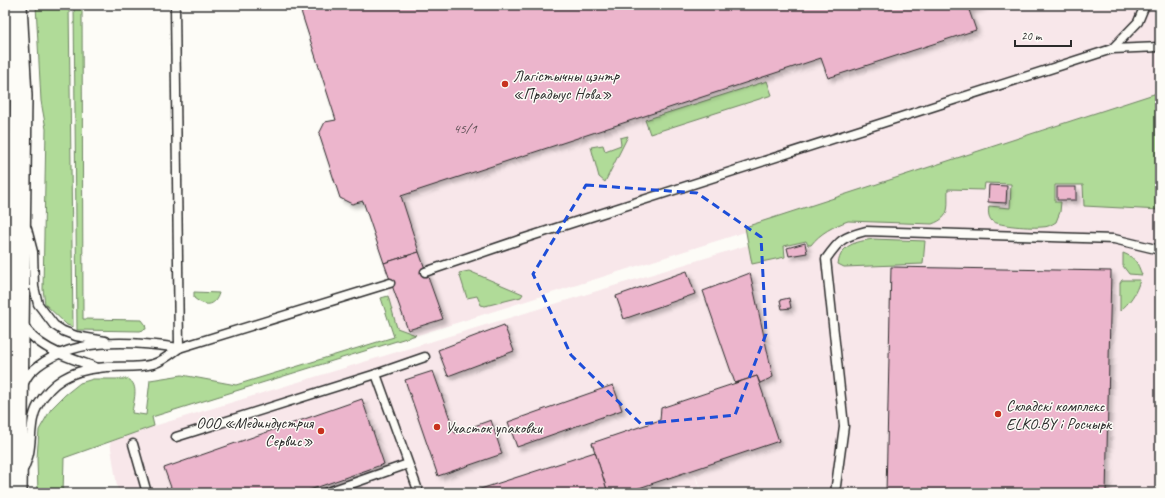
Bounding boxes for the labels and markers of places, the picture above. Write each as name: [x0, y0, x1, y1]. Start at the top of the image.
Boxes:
place label: Лагістычны цэнтр «Прадыус Нова»: [513, 66, 620, 104]
marker: Лагістычны цэнтр «Прадыус Нова»: [500, 79, 510, 89]
place label: Складскі комплекс ELKO.BY і Росчырк: [1006, 396, 1112, 434]
marker: Складскі комплекс ELKO.BY і Росчырк: [993, 409, 1003, 419]
place label: ООО «Мединдустрия Сервис»: [196, 413, 314, 451]
place label: Участок упаковки: [445, 418, 543, 438]
marker: Участок упаковки: [432, 422, 442, 432]
marker: ООО «Мединдустрия Сервис»: [316, 426, 326, 436]

